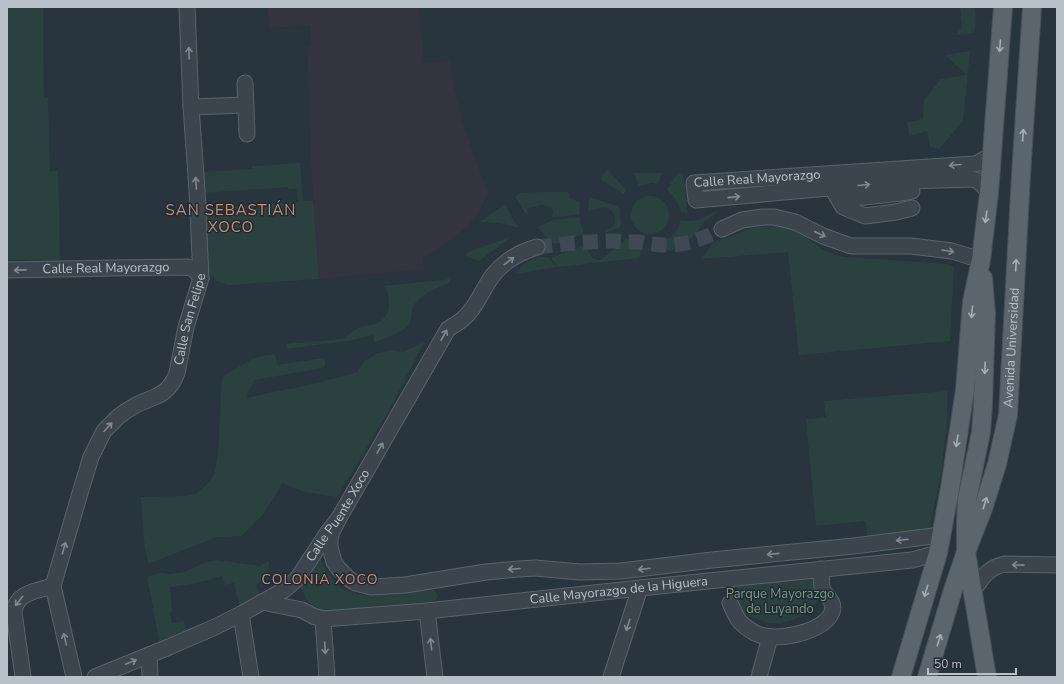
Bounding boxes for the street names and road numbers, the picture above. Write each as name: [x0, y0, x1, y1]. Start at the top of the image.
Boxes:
street label: Calle Real Mayorazgo: [693, 165, 821, 192]
street label: Calle Real Mayorazgo: [42, 258, 170, 278]
street label: Calle San Felipe: [170, 273, 210, 367]
street label: Avenida Universidad: [999, 287, 1024, 408]
street label: Calle Puente Xoco: [302, 466, 374, 565]
street label: Calle Mayorazgo de la Higuera: [529, 572, 709, 609]

